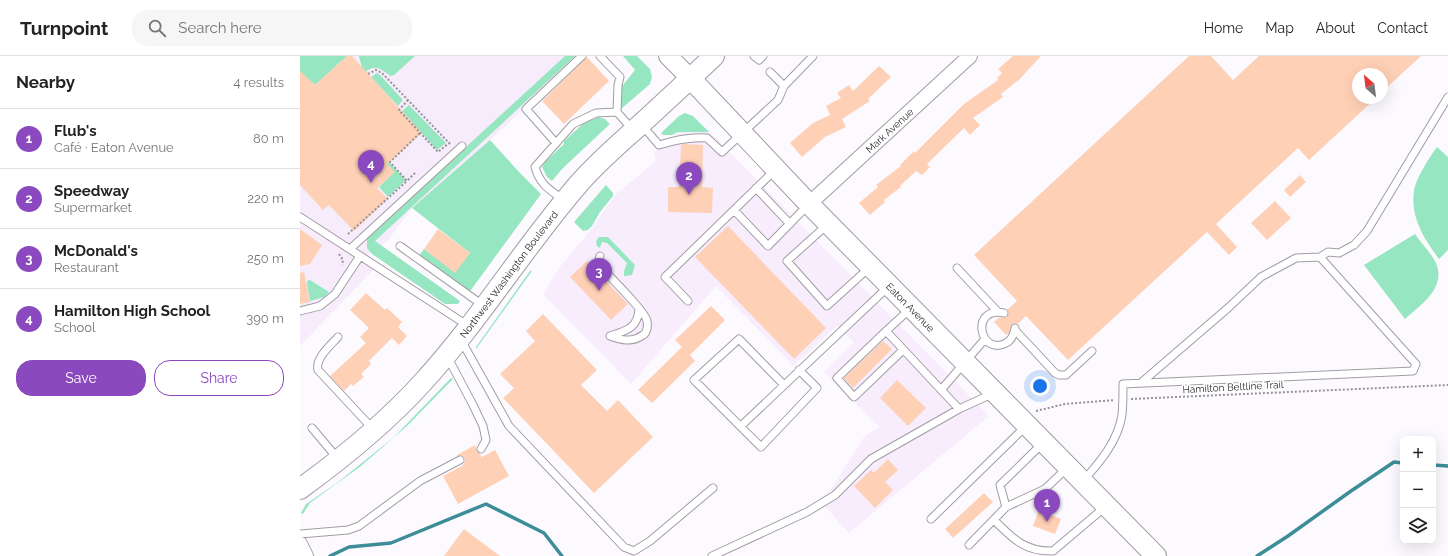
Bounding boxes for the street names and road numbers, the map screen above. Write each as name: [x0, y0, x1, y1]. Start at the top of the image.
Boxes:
street label: Mark Avenue: [863, 106, 915, 155]
street label: Northwest Washington Boulevard: [457, 209, 560, 340]
street label: Eaton Avenue: [884, 280, 937, 334]
street label: Hamilton Beltline Trail: [1182, 379, 1284, 395]

